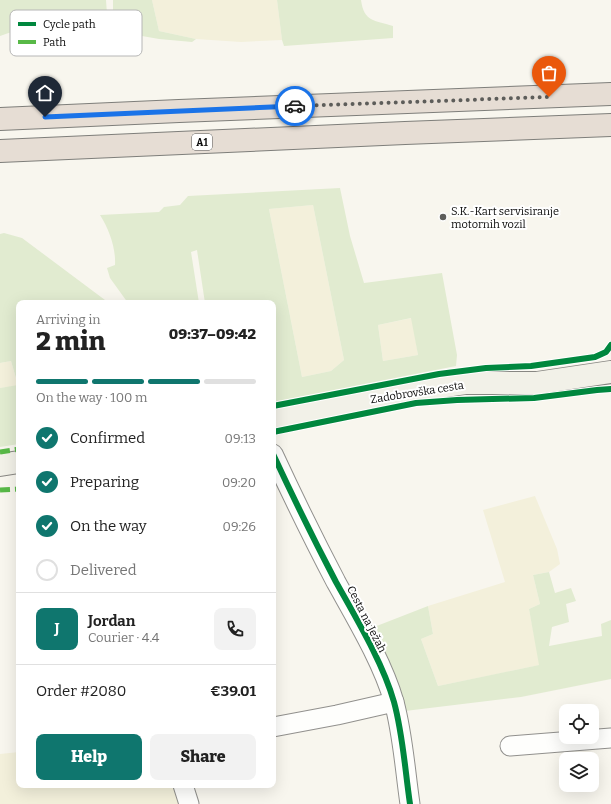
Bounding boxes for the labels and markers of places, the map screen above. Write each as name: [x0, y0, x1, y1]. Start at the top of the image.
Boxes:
pin: [532, 56, 566, 97]
pin: [28, 76, 62, 117]
place label: S.K.-Kart servisiranje motornih vozil: [451, 205, 559, 231]
marker: S.K.-Kart servisiranje motornih vozil: [438, 212, 448, 222]

